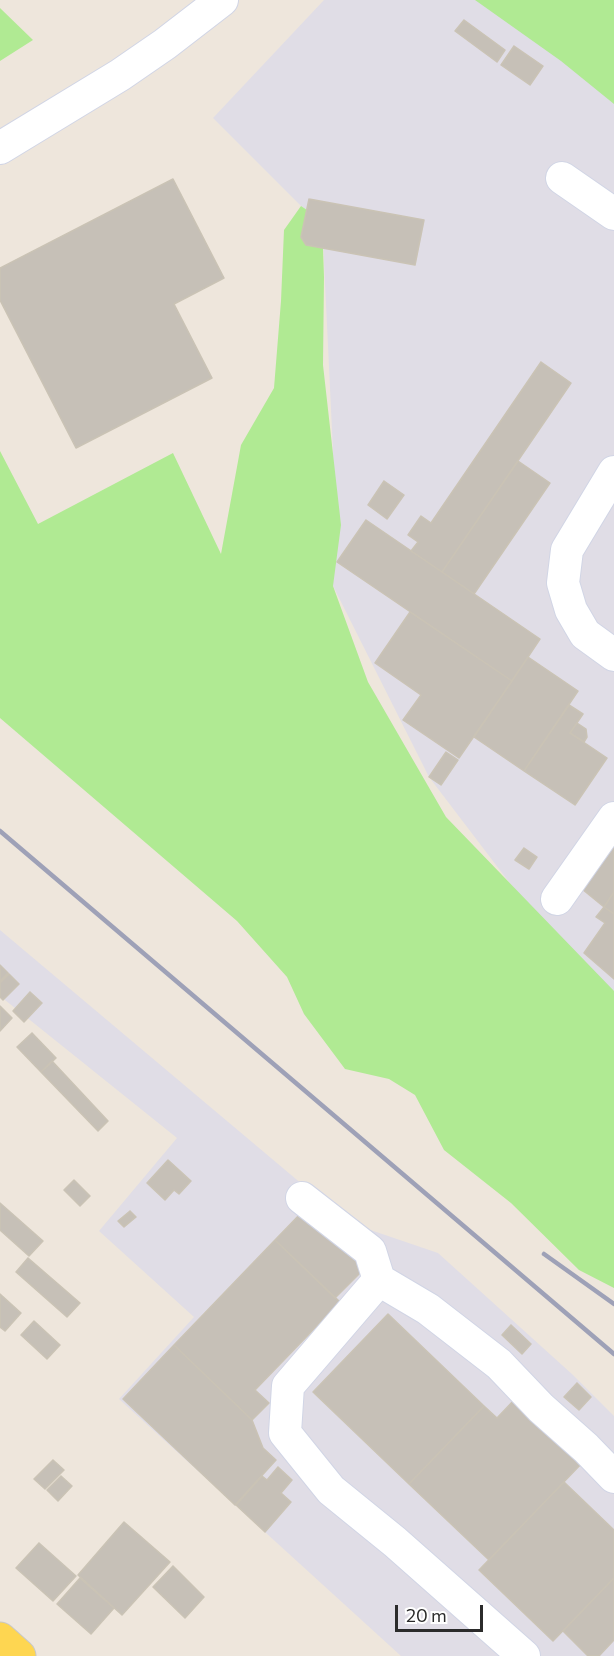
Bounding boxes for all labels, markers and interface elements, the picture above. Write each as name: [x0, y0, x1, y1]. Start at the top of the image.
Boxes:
scale bar: [398, 1593, 486, 1631]
text: 20 m: [406, 1604, 447, 1626]

